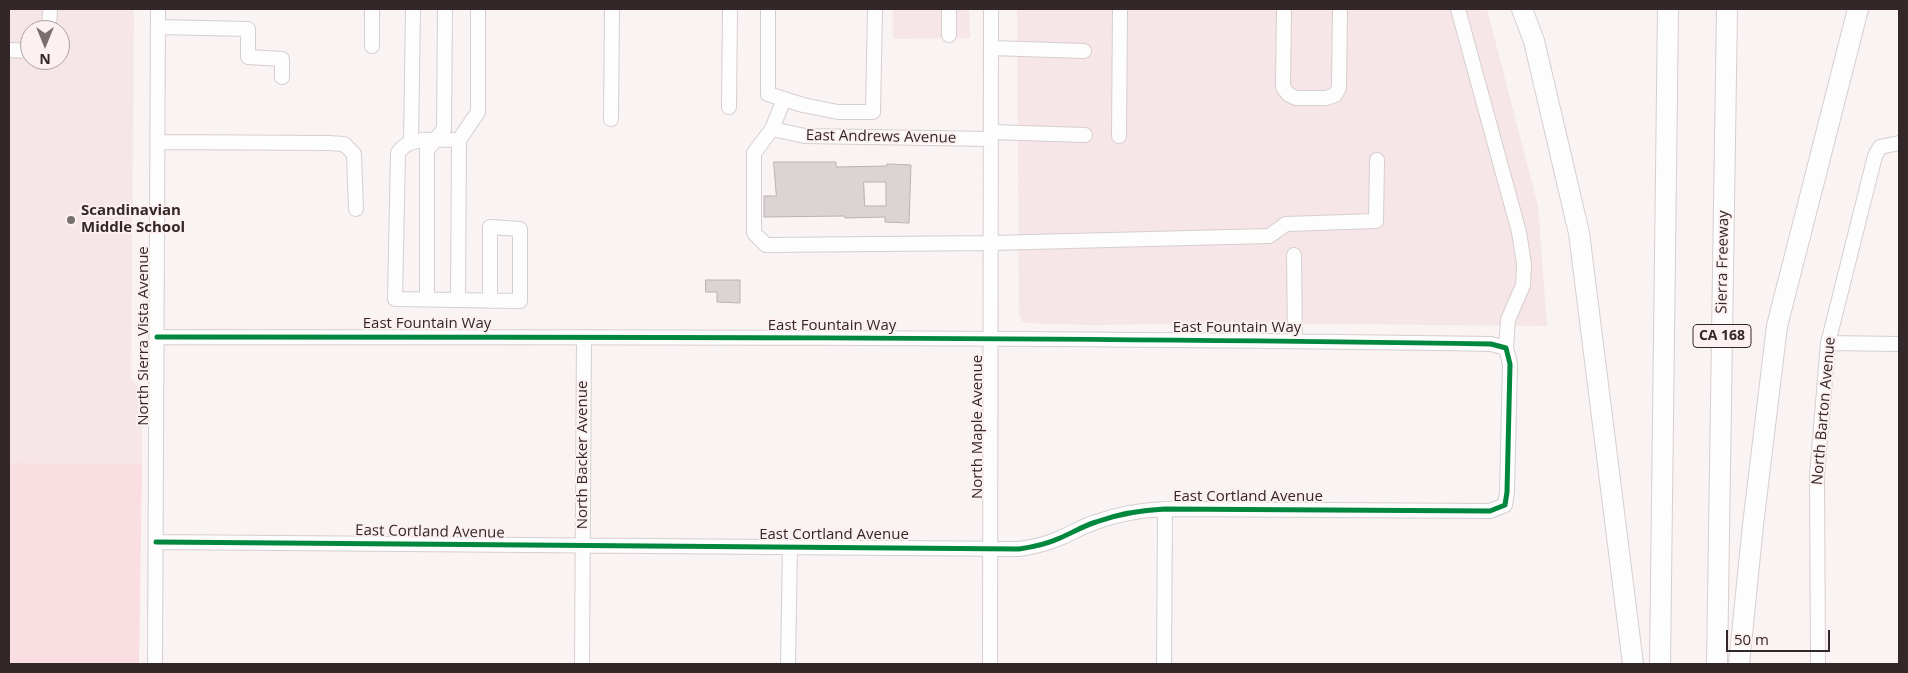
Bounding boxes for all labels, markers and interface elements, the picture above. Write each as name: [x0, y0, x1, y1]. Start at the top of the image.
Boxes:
north arrow: [20, 20, 70, 70]
text: N: [39, 50, 51, 69]
street label: East Andrews Avenue: [806, 127, 956, 147]
place label: Scandinavian Middle School: [81, 202, 185, 237]
street label: Sierra Freeway: [1713, 210, 1733, 314]
marker: Scandinavian Middle School: [65, 214, 77, 226]
street label: North Sierra Vista Avenue: [135, 246, 153, 426]
street label: East Fountain Way: [363, 315, 491, 333]
street label: East Fountain Way: [768, 317, 896, 335]
street label: East Fountain Way: [1173, 319, 1301, 337]
road number: CA 168: [1693, 324, 1751, 348]
street label: North Barton Avenue: [1809, 336, 1839, 486]
street label: North Maple Avenue: [969, 355, 987, 499]
street label: North Backer Avenue: [574, 381, 592, 529]
street label: East Cortland Avenue: [1173, 488, 1323, 506]
street label: East Cortland Avenue: [355, 522, 505, 542]
street label: East Cortland Avenue: [759, 526, 909, 544]
scale bar: [1728, 620, 1832, 652]
text: 50 m: [1734, 629, 1769, 649]

